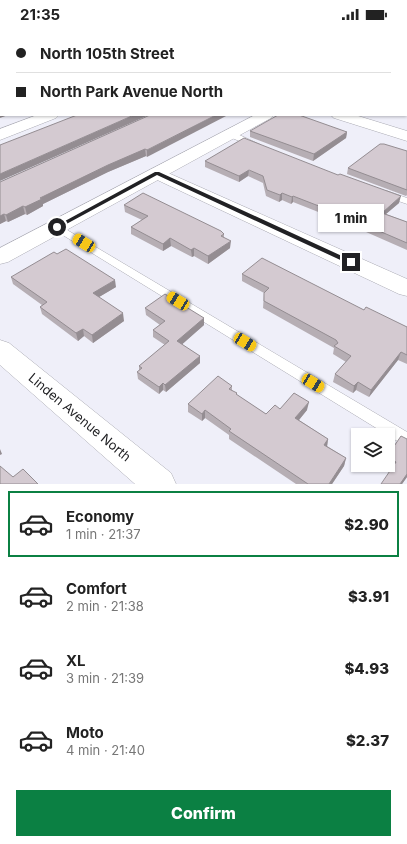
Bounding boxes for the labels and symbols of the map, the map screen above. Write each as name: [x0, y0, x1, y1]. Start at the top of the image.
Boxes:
callout: 1 min: [318, 204, 384, 232]
route start: [48, 218, 66, 236]
car: [71, 232, 97, 254]
route end: [342, 253, 360, 271]
car: [165, 290, 191, 312]
car: [232, 331, 258, 353]
street label: Linden Avenue North: [25, 369, 135, 465]
car: [300, 372, 326, 394]

